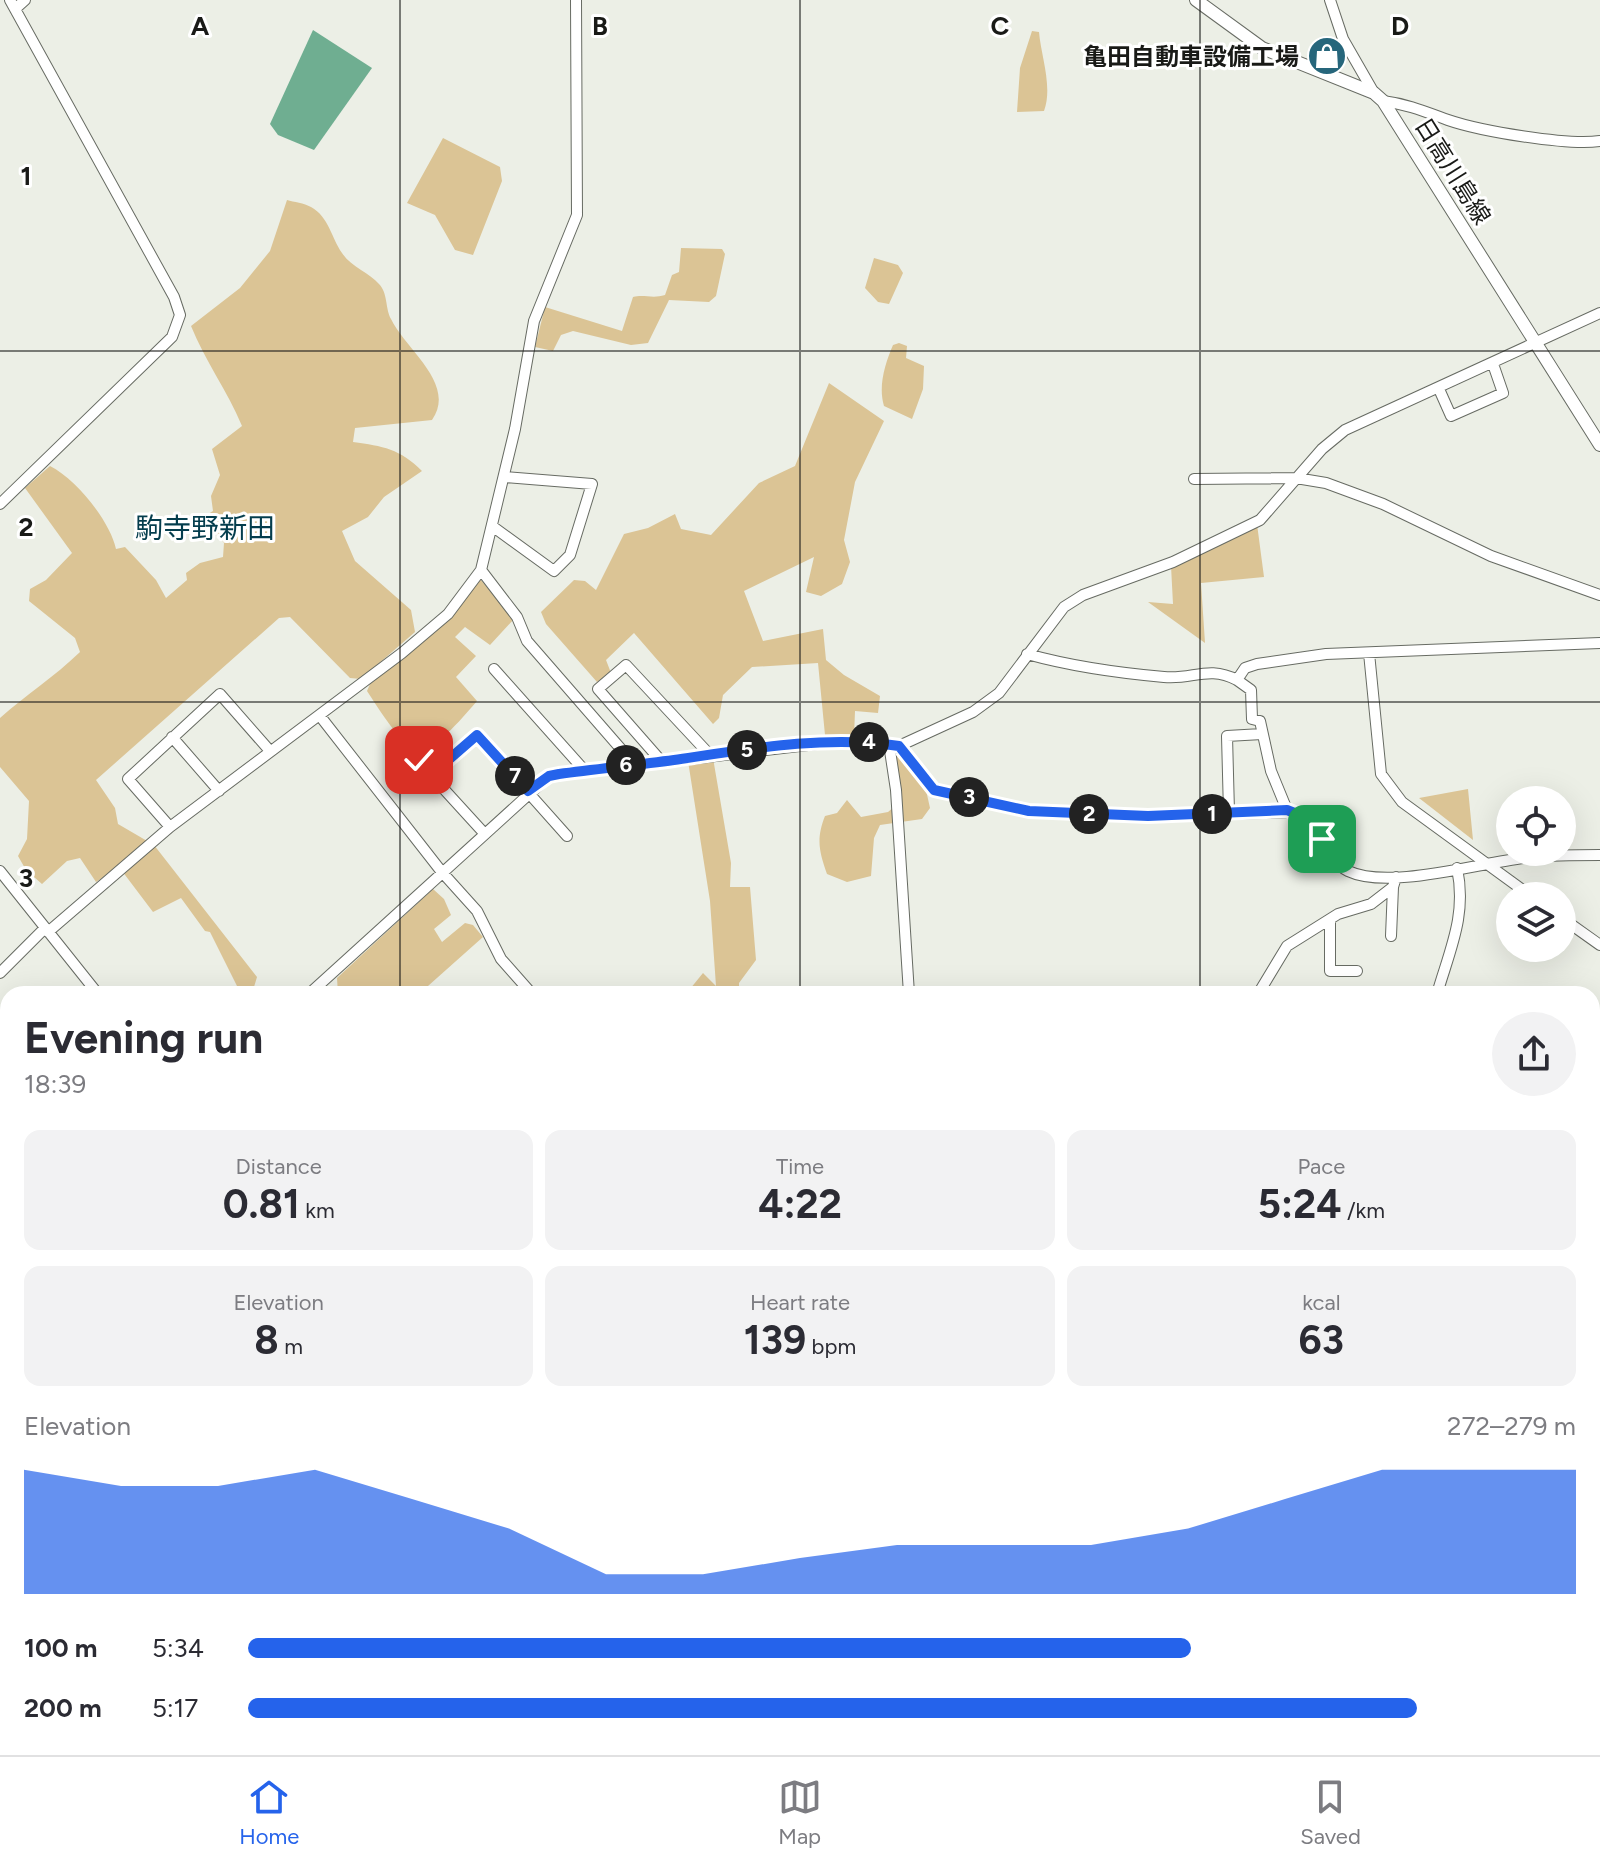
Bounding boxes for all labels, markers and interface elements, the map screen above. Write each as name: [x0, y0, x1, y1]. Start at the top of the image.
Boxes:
text: A: [191, 10, 210, 42]
text: B: [592, 10, 608, 42]
text: C: [991, 10, 1010, 42]
text: D: [1391, 10, 1409, 42]
shop icon: 亀田自動車設備工場: [1306, 35, 1348, 77]
place label: 亀田自動車設備工場: [1083, 42, 1299, 71]
street label: 日高川島線: [1409, 112, 1497, 230]
text: 1: [21, 160, 31, 192]
text: 2: [18, 511, 34, 543]
district label: 駒寺野新田: [135, 511, 275, 545]
pin: 4: [849, 722, 889, 762]
pin: [385, 726, 453, 794]
text: 4: [862, 728, 876, 755]
pin: 5: [727, 730, 767, 770]
text: 5: [741, 736, 753, 763]
icon: check: [397, 738, 441, 782]
pin: 6: [606, 745, 646, 785]
text: 6: [620, 751, 632, 778]
pin: 7: [495, 756, 535, 796]
text: 7: [509, 762, 521, 789]
pin: 3: [949, 777, 989, 817]
text: 3: [963, 783, 975, 810]
map controls: [1496, 786, 1576, 962]
button: locate: [1496, 786, 1576, 866]
pin: 2: [1069, 794, 1109, 834]
pin: 1: [1192, 794, 1232, 834]
text: 2: [1083, 800, 1095, 827]
text: 1: [1207, 800, 1217, 827]
pin: [1288, 805, 1356, 873]
icon: arrive: [1300, 817, 1344, 861]
text: 3: [19, 862, 33, 894]
button: layers: [1496, 882, 1576, 962]
text: Evening run: [24, 1011, 263, 1064]
button: share: [1492, 1012, 1576, 1096]
text: 18:39: [24, 1068, 86, 1100]
text: Distance: [236, 1153, 322, 1180]
text: Time: [776, 1153, 824, 1180]
text: Pace: [1298, 1153, 1345, 1180]
text: 0.81: [223, 1180, 300, 1228]
text: 4:22: [758, 1180, 842, 1228]
text: 5:24: [1258, 1180, 1342, 1228]
text: km: [300, 1197, 335, 1224]
text: /km: [1342, 1197, 1385, 1224]
text: Elevation: [233, 1289, 324, 1316]
text: Heart rate: [750, 1289, 850, 1316]
text: kcal: [1302, 1289, 1341, 1316]
text: 8: [254, 1316, 279, 1364]
text: 139: [744, 1316, 806, 1364]
text: 63: [1299, 1316, 1344, 1364]
text: m: [279, 1333, 303, 1360]
text: bpm: [806, 1333, 856, 1360]
text: Elevation: [24, 1410, 131, 1442]
text: 272–279 m: [1447, 1410, 1576, 1442]
text: 100 m: [24, 1632, 98, 1664]
text: 5:34: [152, 1632, 204, 1664]
text: 200 m: [24, 1692, 102, 1724]
text: 5:17: [152, 1692, 198, 1724]
tab: Home: [239, 1775, 299, 1850]
tab: Map: [778, 1775, 822, 1850]
tab: Saved: [1300, 1775, 1361, 1850]

